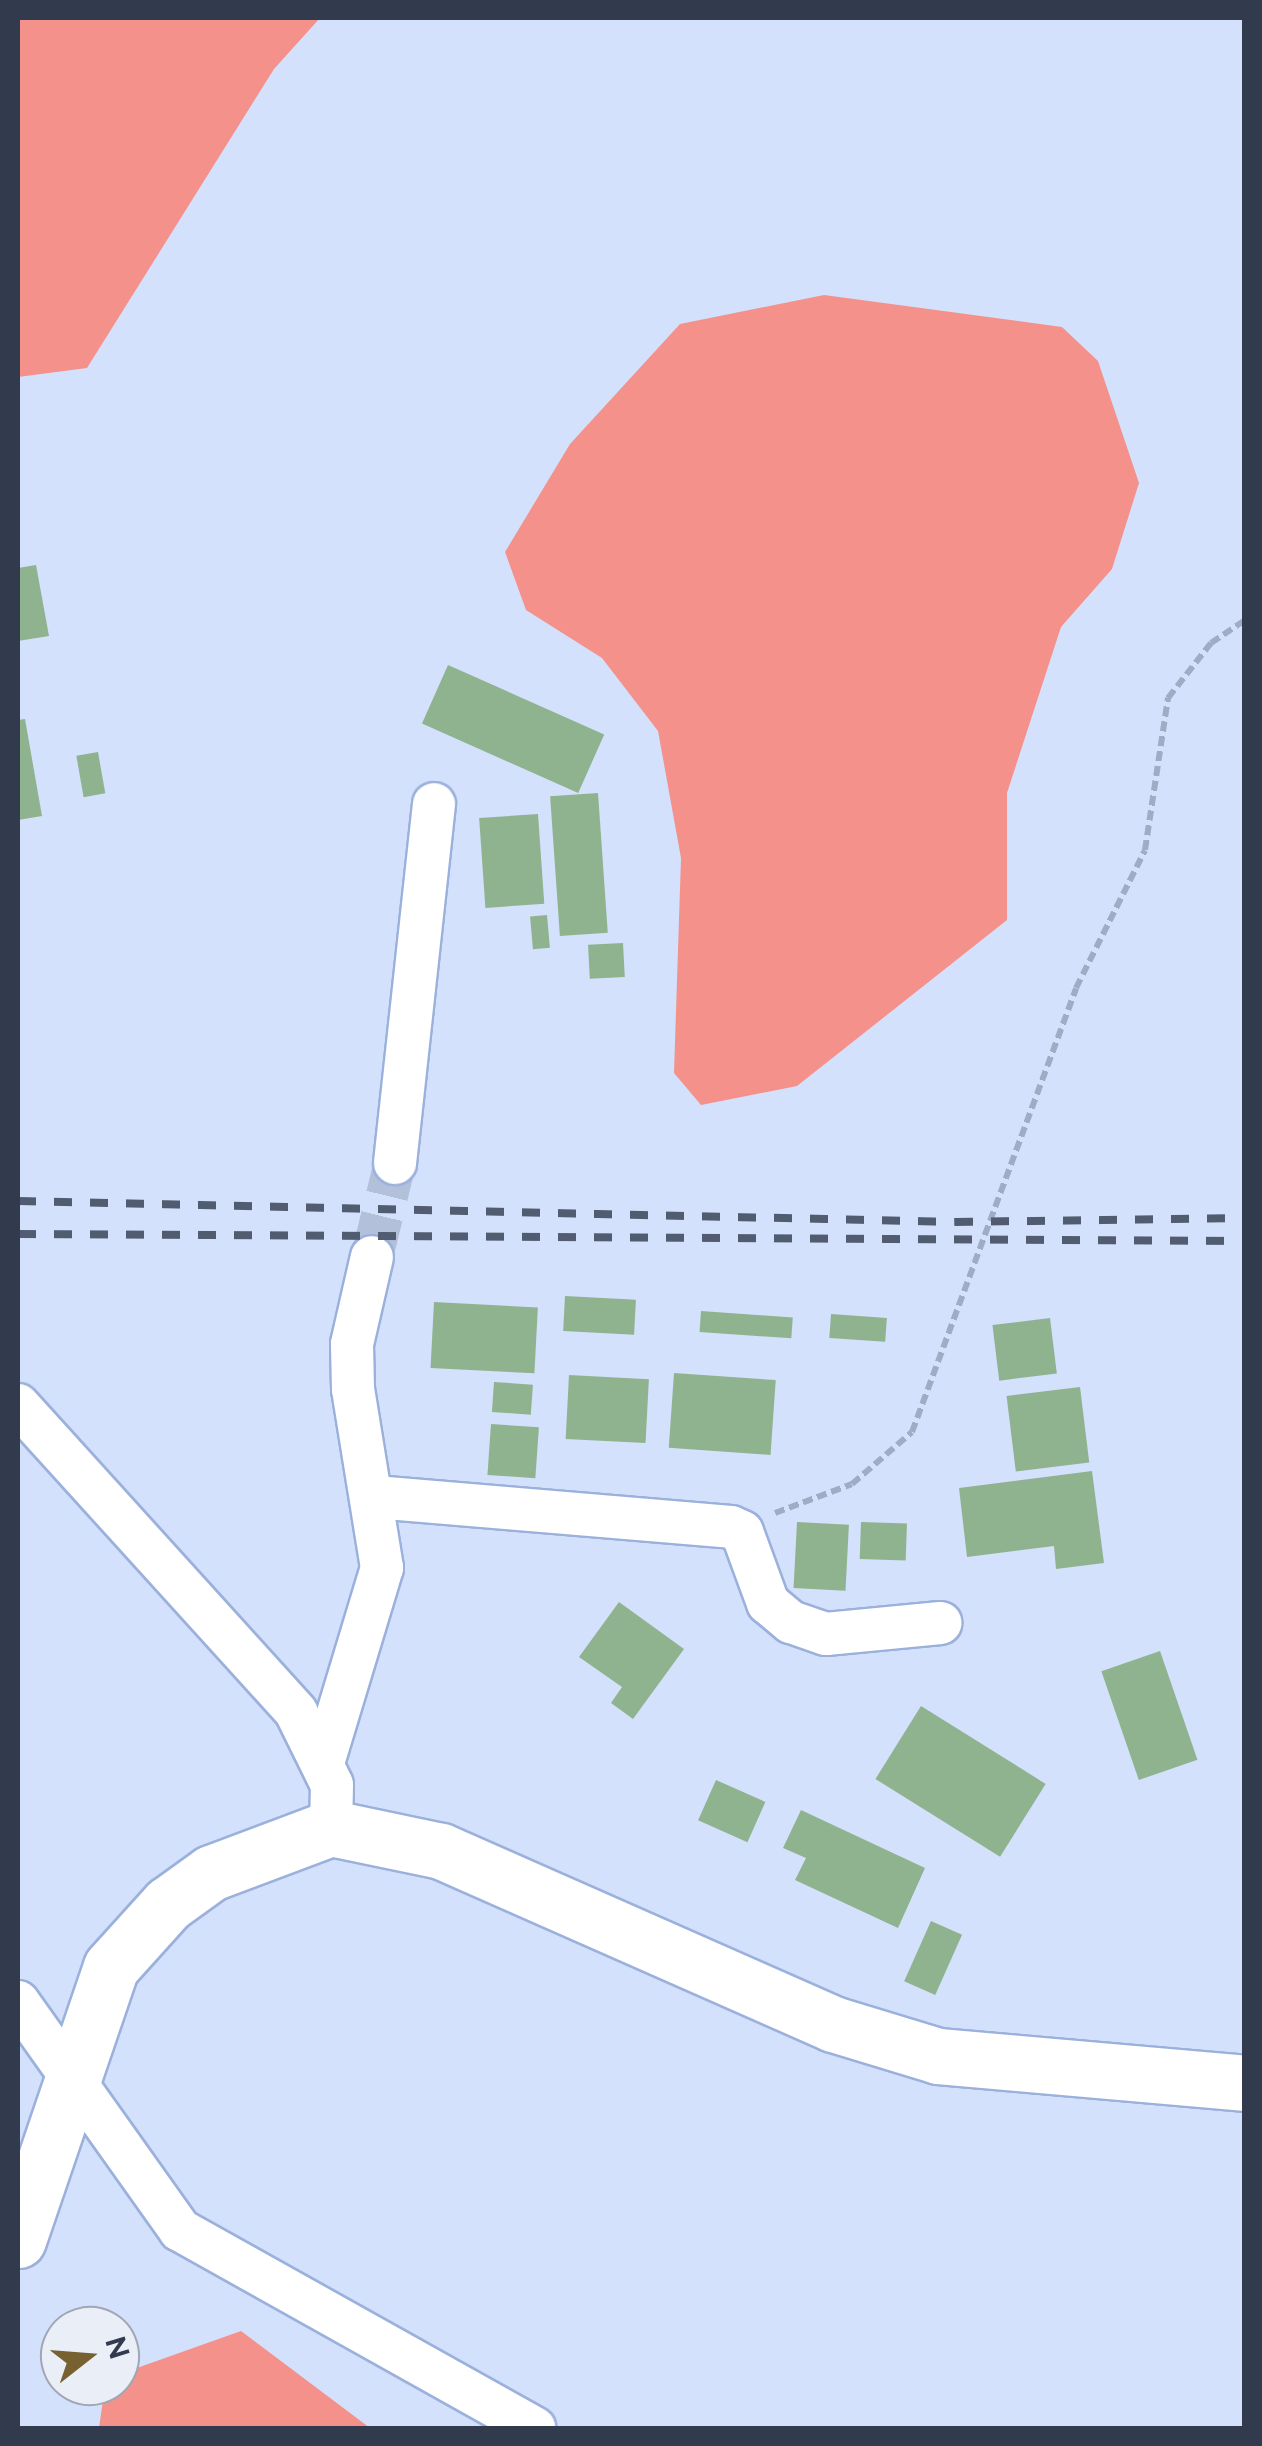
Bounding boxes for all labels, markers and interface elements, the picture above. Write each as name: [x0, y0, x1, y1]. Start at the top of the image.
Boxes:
north arrow: [40, 2306, 140, 2406]
text: N: [98, 2333, 136, 2363]

